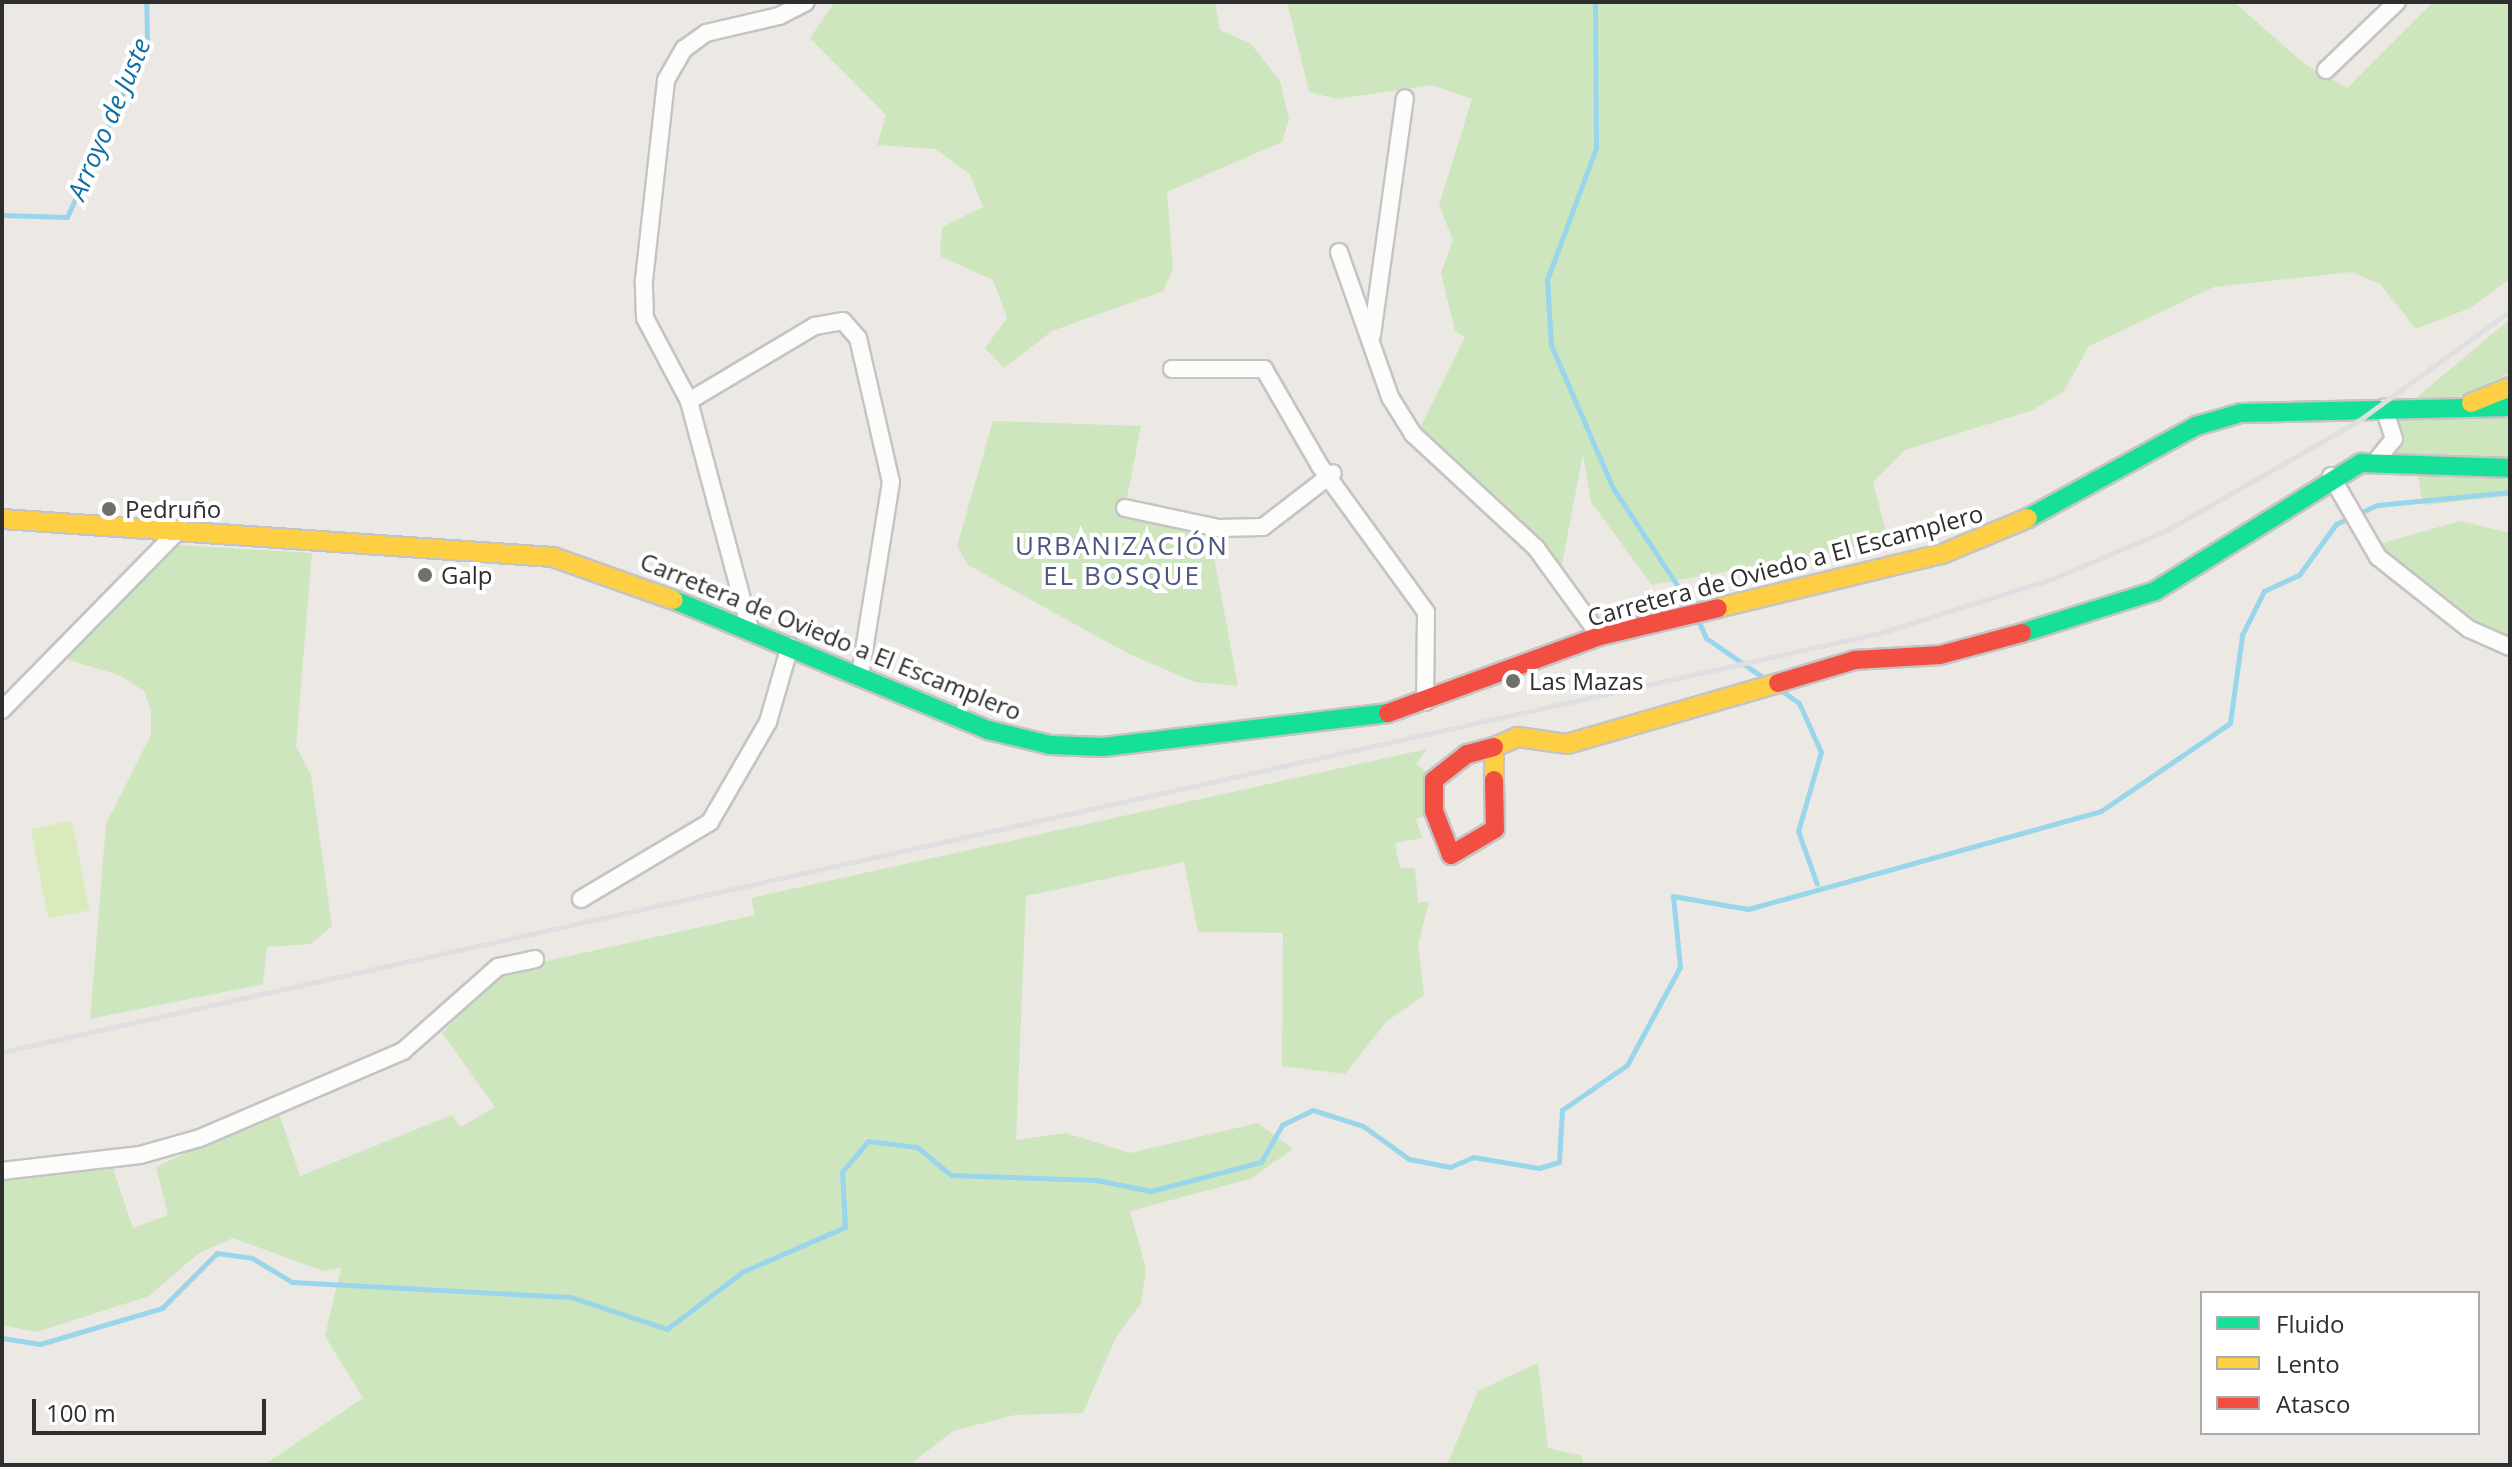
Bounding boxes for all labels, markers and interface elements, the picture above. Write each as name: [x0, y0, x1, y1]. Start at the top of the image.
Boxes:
water label: Arroyo de Juste: [61, 33, 157, 205]
place label: Pedruño: [125, 495, 221, 523]
street label: Carretera de Oviedo a El Escamplero: [1584, 498, 1986, 632]
marker: Pedruño: [100, 500, 118, 518]
district label: URBANIZACIÓN EL BOSQUE: [1015, 530, 1229, 592]
street label: Carretera de Oviedo a El Escamplero: [636, 546, 1026, 726]
place label: Galp: [441, 561, 493, 589]
marker: Galp: [416, 566, 434, 584]
place label: Las Mazas: [1529, 667, 1643, 695]
marker: Las Mazas: [1504, 672, 1522, 690]
legend: [2200, 1291, 2480, 1435]
text: Fluido: [2276, 1307, 2344, 1340]
text: Lento: [2276, 1347, 2340, 1380]
scale bar: [36, 1383, 270, 1433]
text: Atasco: [2276, 1387, 2350, 1420]
text: 100 m: [46, 1396, 116, 1429]

